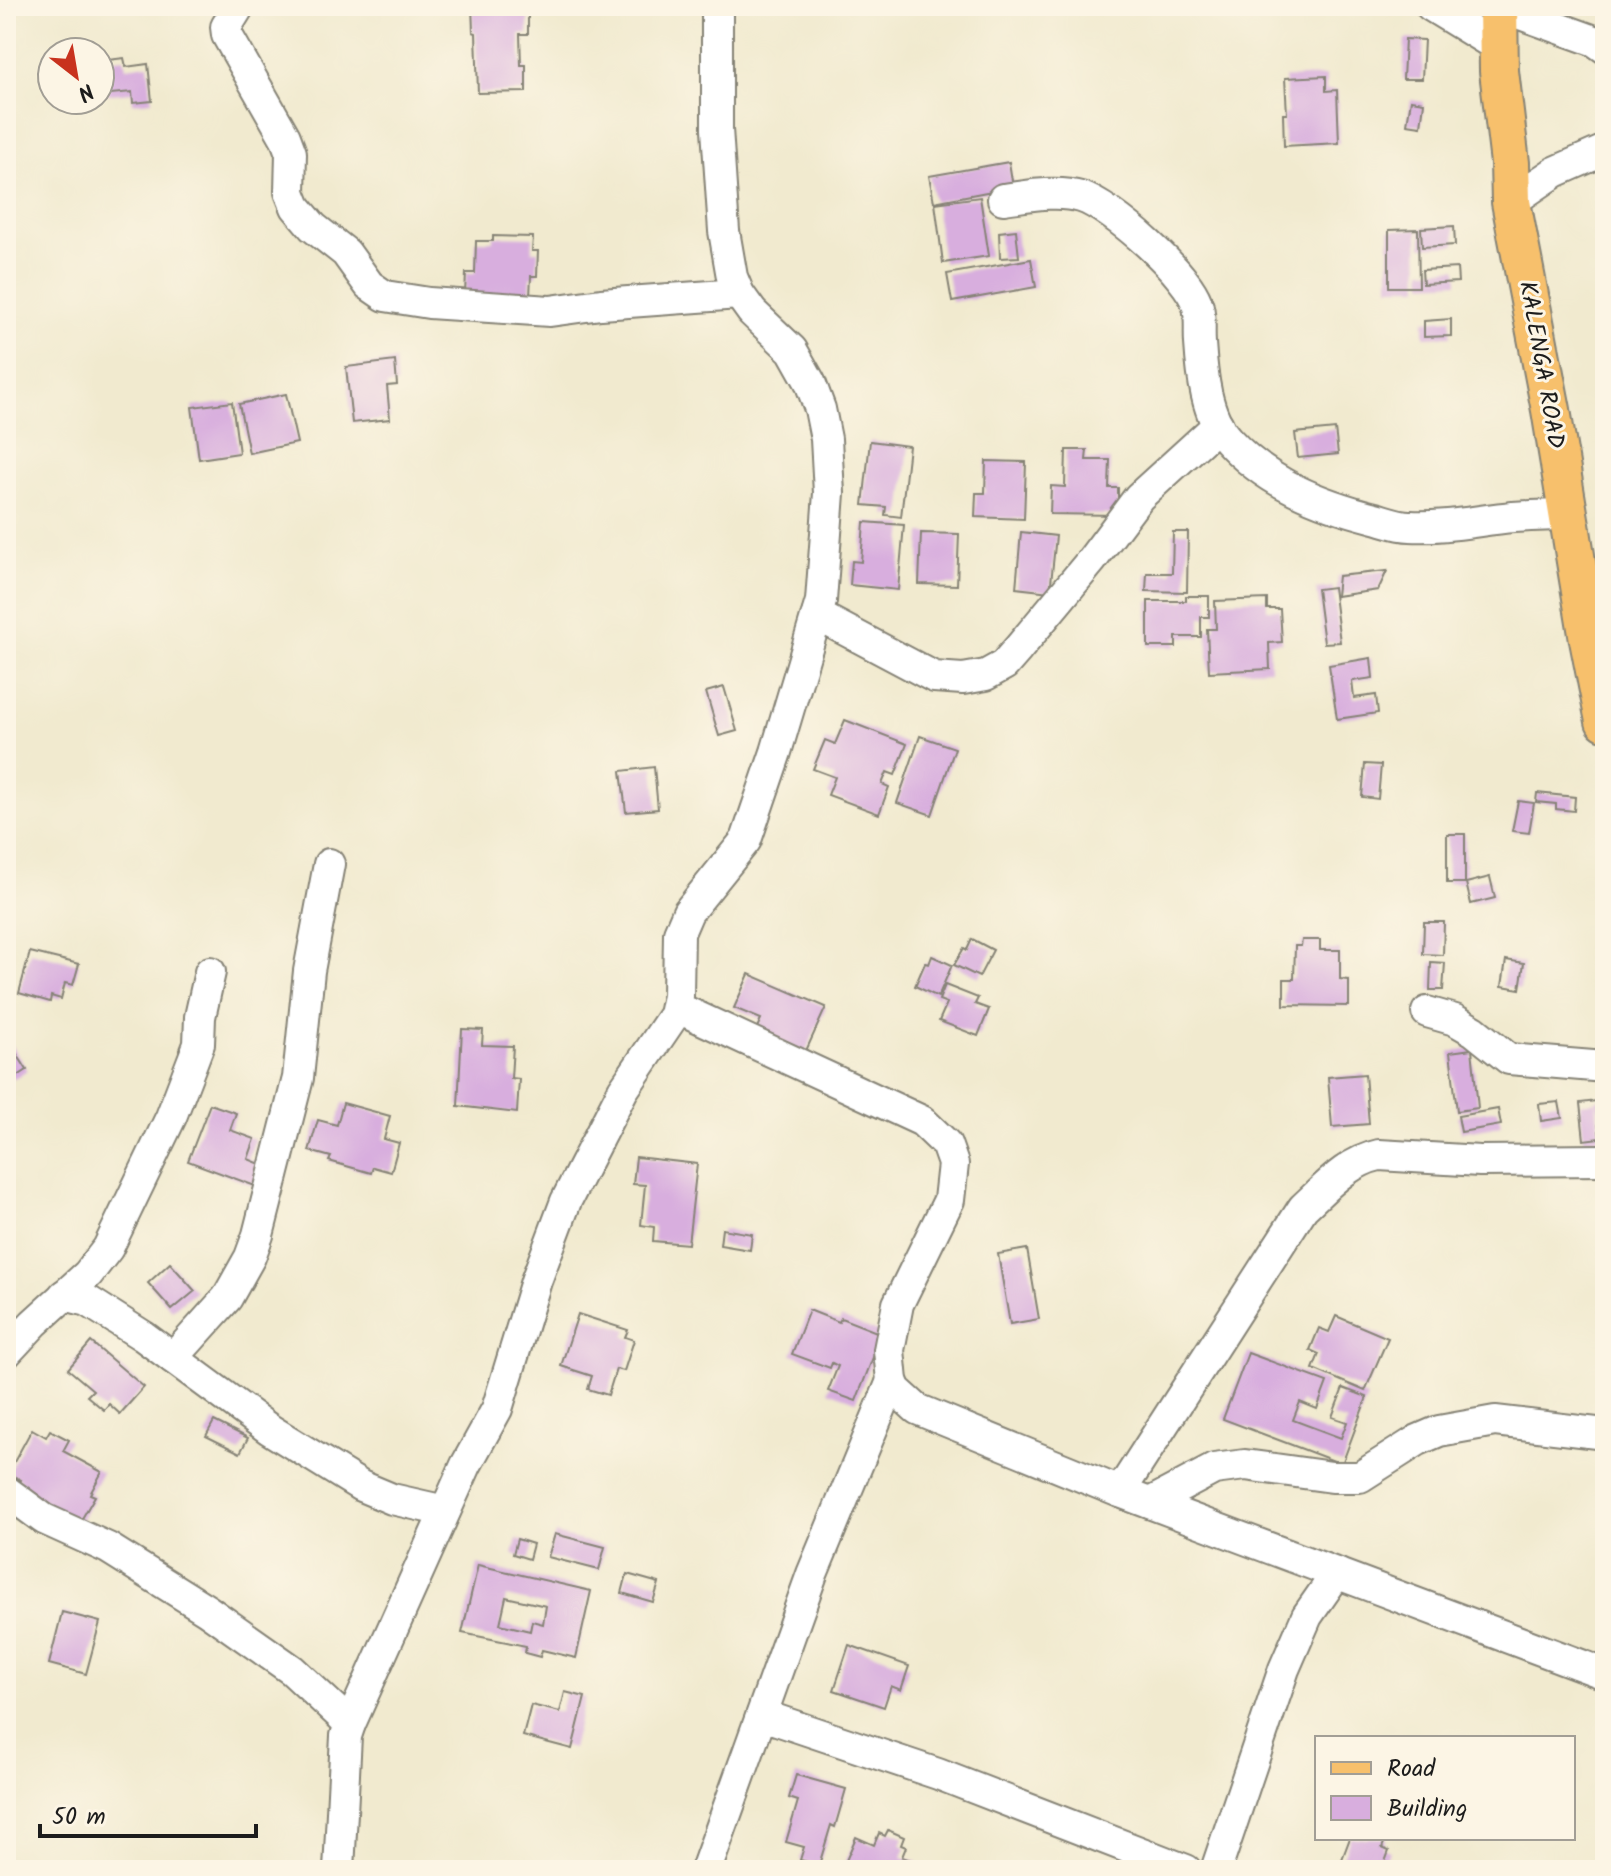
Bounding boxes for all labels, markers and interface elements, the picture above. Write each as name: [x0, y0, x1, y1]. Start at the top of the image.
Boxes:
north arrow: [36, 36, 116, 116]
text: N: [70, 72, 100, 110]
street label: KALENGA ROAD: [1507, 278, 1575, 452]
legend: [1315, 1736, 1575, 1840]
text: Road: [1387, 1750, 1436, 1789]
scale bar: [40, 1788, 256, 1838]
text: Building: [1387, 1790, 1467, 1829]
text: 50 m: [52, 1798, 106, 1837]

